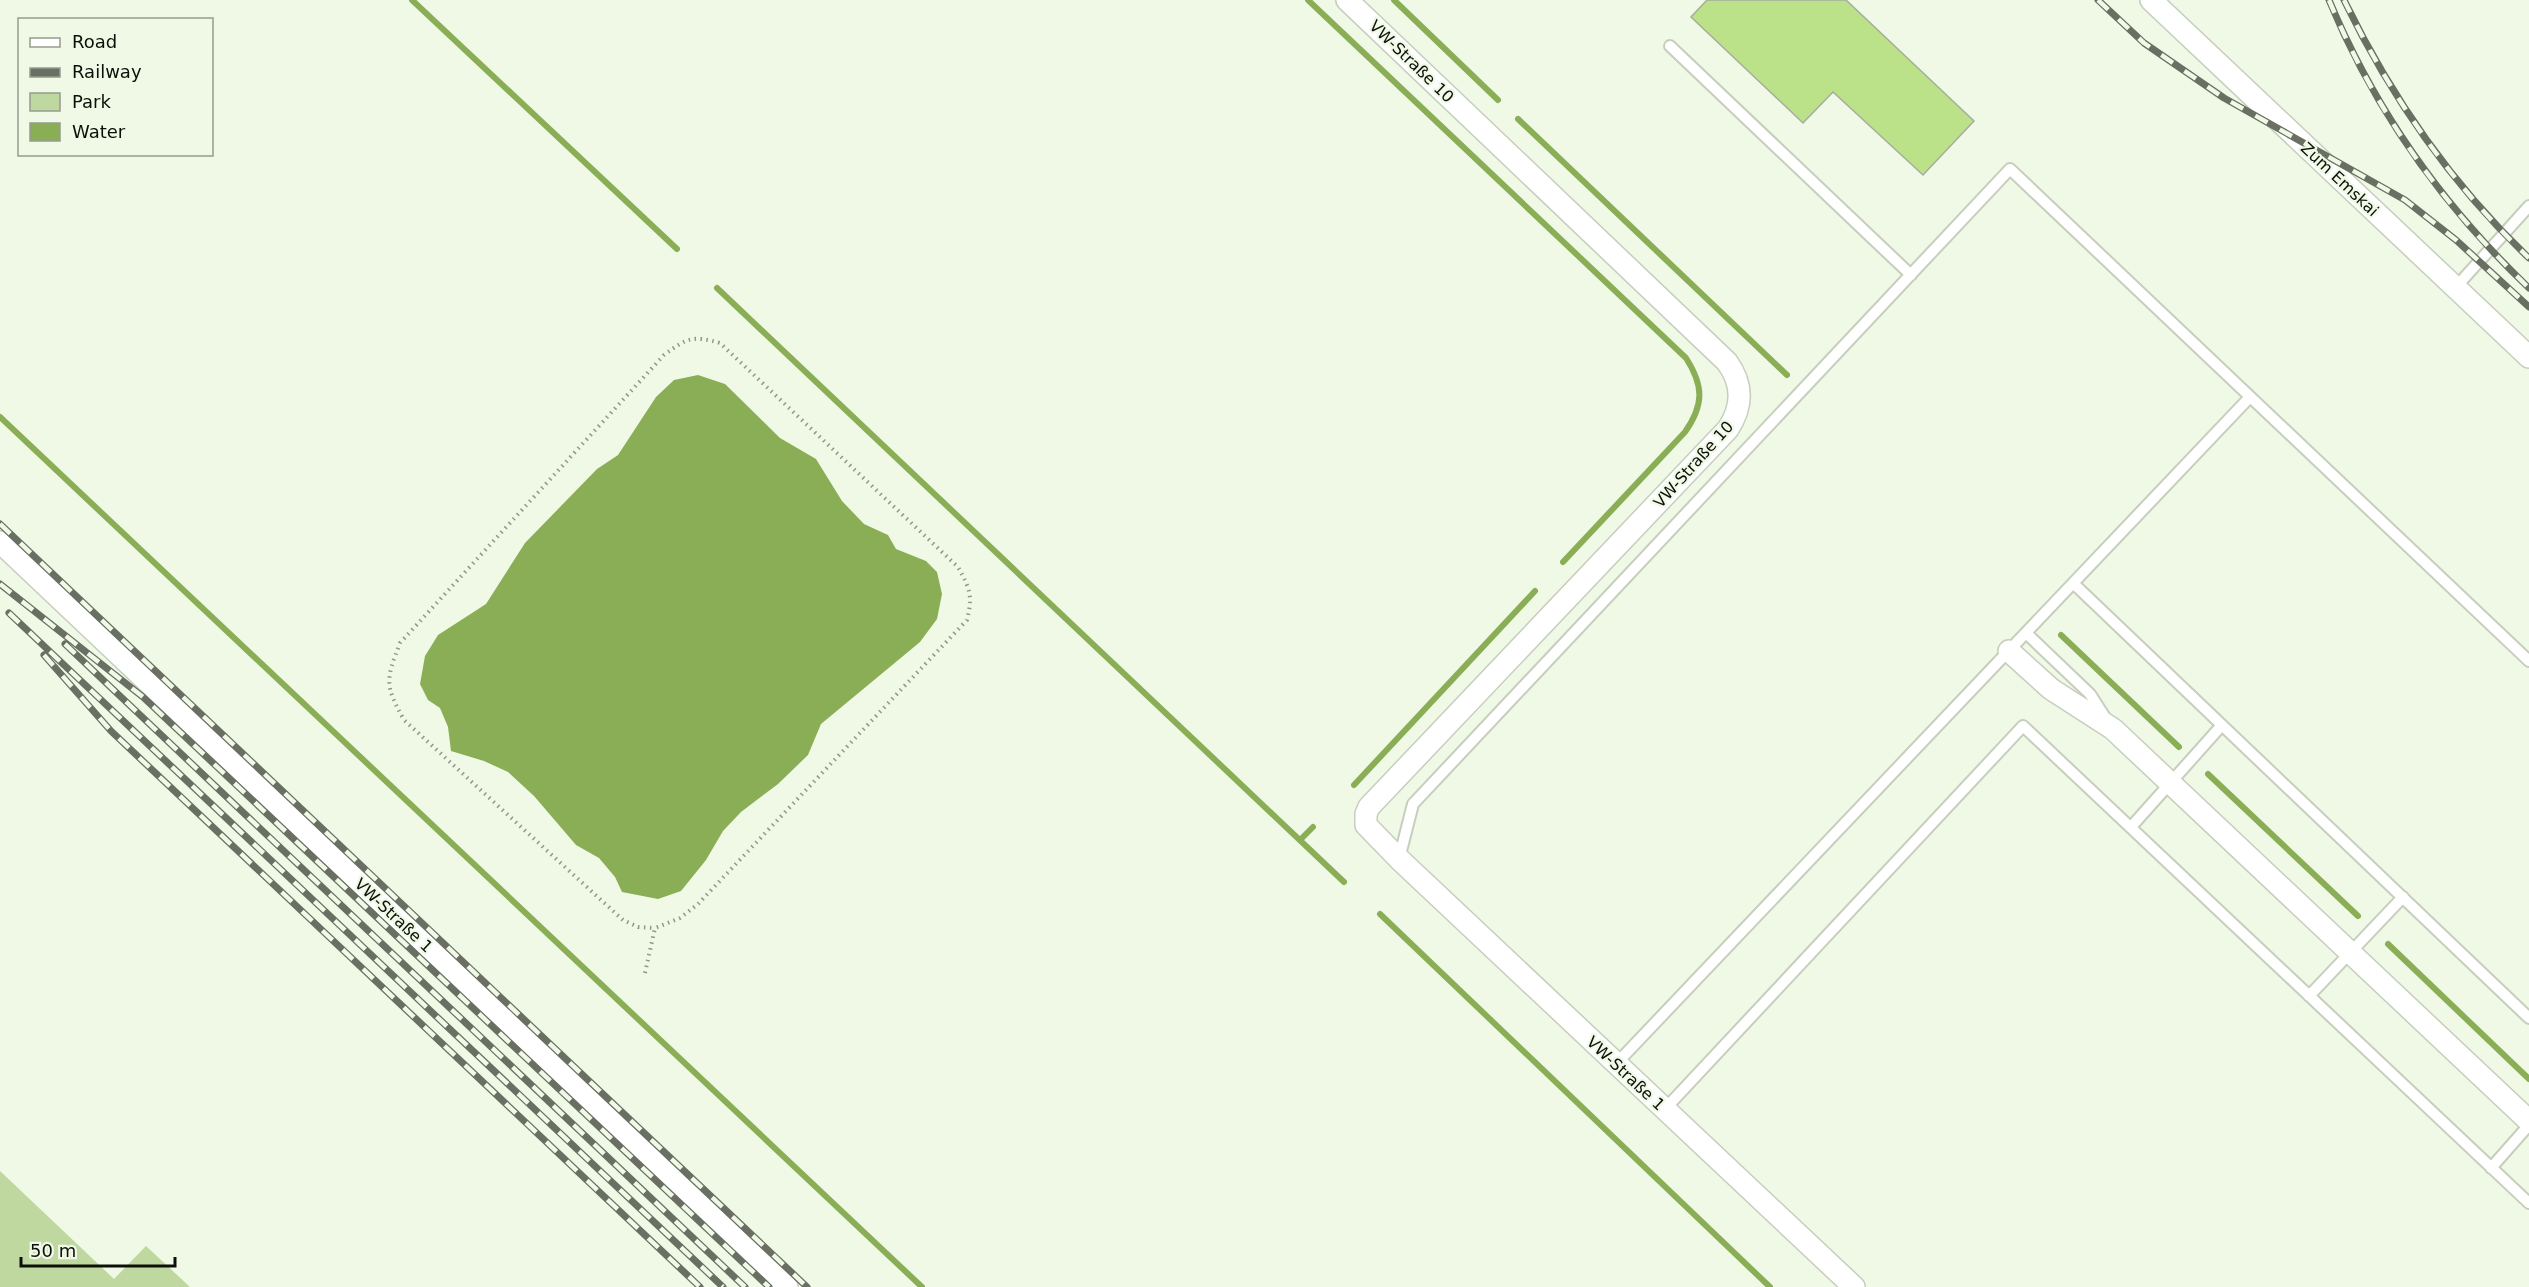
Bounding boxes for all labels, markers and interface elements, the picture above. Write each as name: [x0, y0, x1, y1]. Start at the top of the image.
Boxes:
street label: VW-Straße 10: [1365, 16, 1458, 106]
legend: [18, 18, 213, 156]
text: Road: [72, 31, 117, 52]
text: Railway: [72, 61, 142, 82]
text: Park: [72, 91, 111, 112]
text: Water: [72, 121, 126, 142]
street label: Zum Emskai: [2297, 139, 2382, 220]
street label: VW-Straße 10: [1649, 417, 1737, 512]
street label: VW-Straße 1: [351, 874, 437, 956]
street label: VW-Straße 1: [1583, 1032, 1669, 1114]
scale bar: [21, 1230, 176, 1268]
text: 50 m: [30, 1240, 76, 1261]

